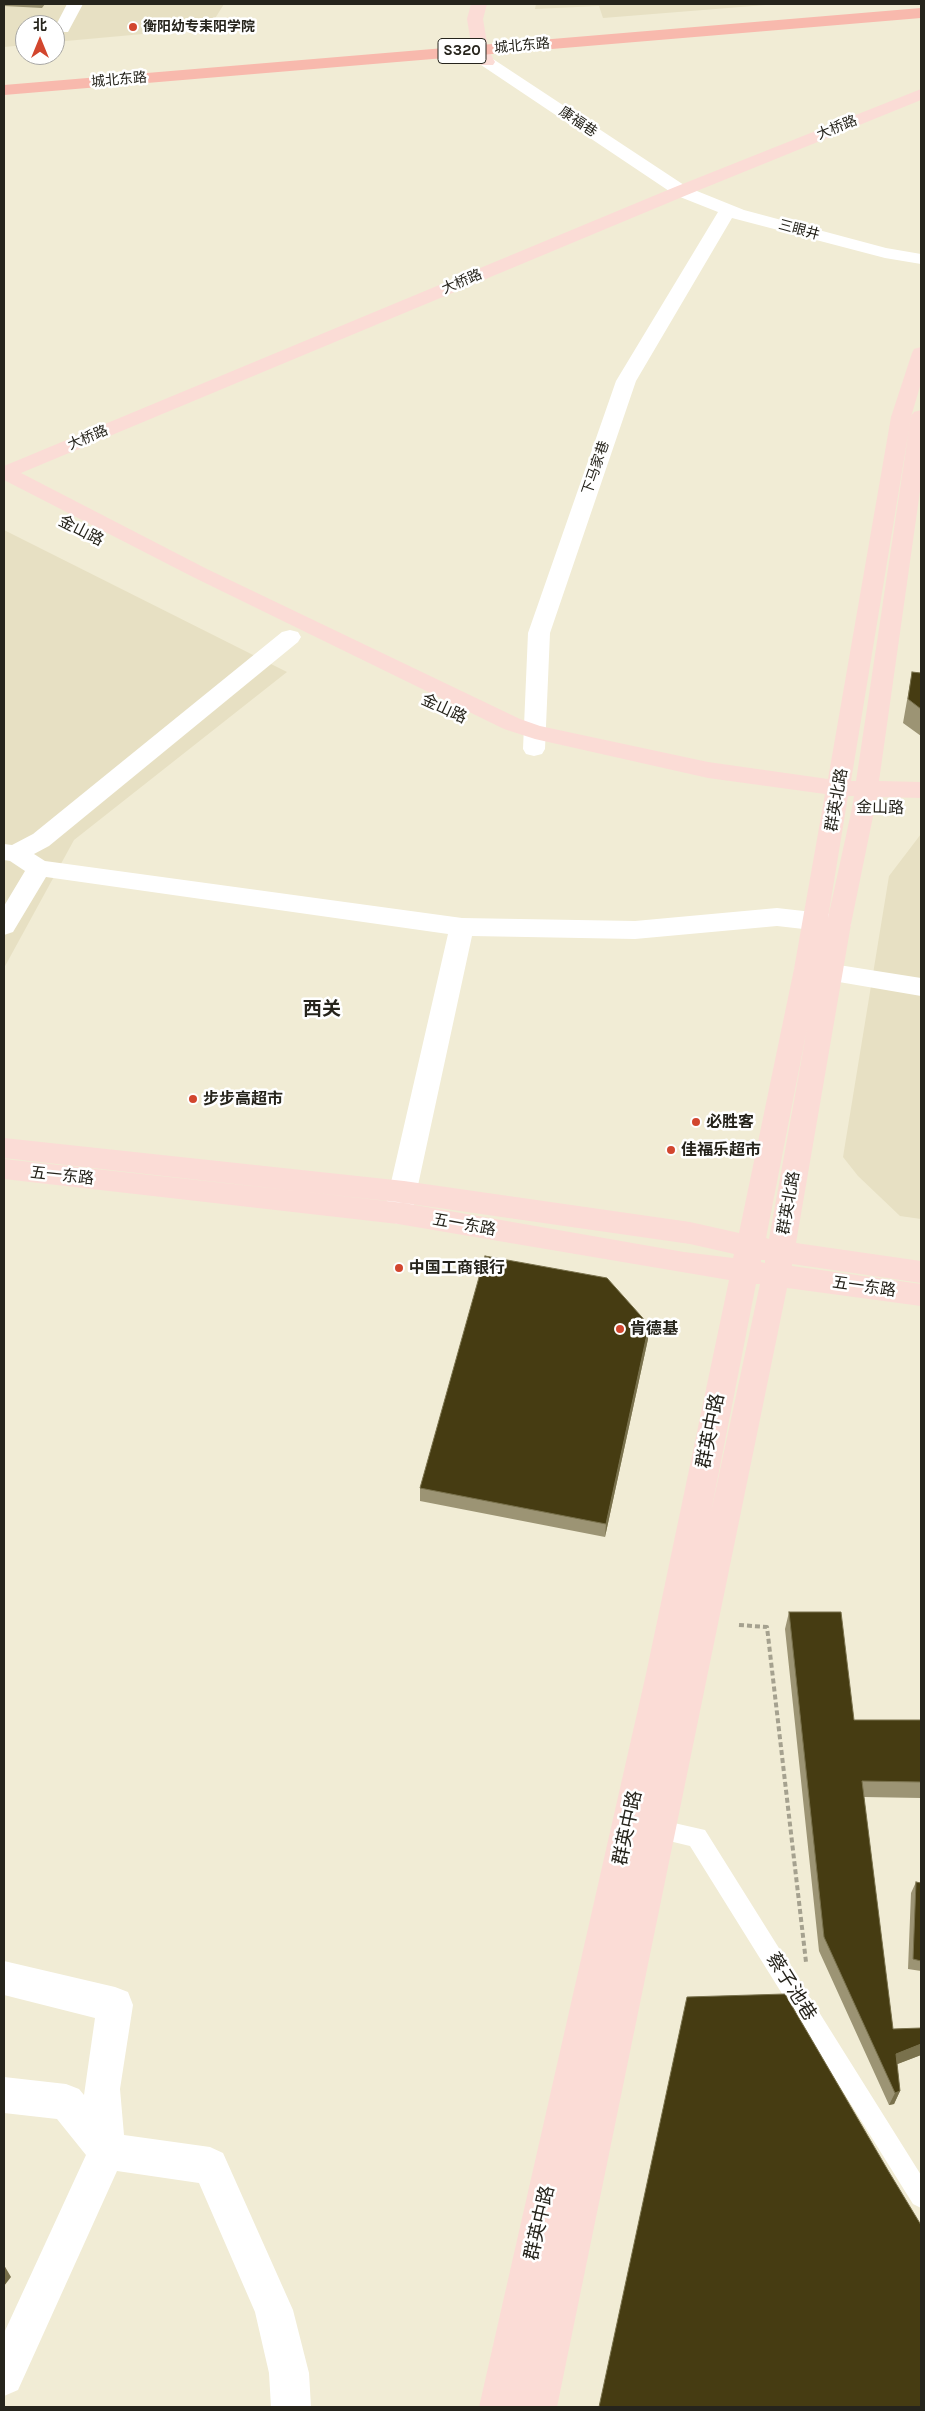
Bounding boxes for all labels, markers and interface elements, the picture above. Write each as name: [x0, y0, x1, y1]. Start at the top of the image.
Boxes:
north arrow: [15, 15, 65, 65]
text: 北: [33, 17, 47, 34]
place label: 衡阳幼专耒阳学院: [143, 19, 255, 35]
marker: 衡阳幼专耒阳学院: [127, 21, 139, 33]
street label: 城北东路: [493, 35, 551, 57]
road number: S320: [438, 38, 486, 64]
street label: 城北东路: [90, 69, 148, 91]
street label: 康福巷: [556, 103, 600, 141]
street label: 大桥路: [814, 112, 860, 144]
street label: 三眼井: [777, 216, 821, 244]
street label: 大桥路: [439, 266, 485, 298]
street label: 大桥路: [65, 422, 111, 454]
street label: 下马家巷: [579, 439, 613, 497]
street label: 金山路: [55, 512, 107, 550]
street label: 金山路: [418, 690, 470, 728]
street label: 群英北路: [822, 767, 852, 833]
street label: 金山路: [856, 798, 904, 818]
district label: 西关: [303, 999, 341, 1021]
place label: 步步高超市: [203, 1089, 283, 1109]
marker: 步步高超市: [187, 1093, 199, 1105]
place label: 必胜客: [706, 1112, 754, 1132]
marker: 必胜客: [690, 1116, 702, 1128]
place label: 佳福乐超市: [681, 1140, 761, 1160]
marker: 佳福乐超市: [665, 1144, 677, 1156]
street label: 五一东路: [29, 1163, 95, 1189]
street label: 群英北路: [774, 1170, 804, 1236]
street label: 五一东路: [431, 1210, 497, 1240]
place label: 中国工商银行: [409, 1258, 505, 1278]
marker: 中国工商银行: [393, 1262, 405, 1274]
street label: 五一东路: [831, 1273, 897, 1301]
place label: 肯德基: [630, 1319, 678, 1339]
marker: 肯德基: [614, 1323, 626, 1335]
street label: 群英中路: [693, 1392, 729, 1470]
street label: 群英中路: [609, 1788, 647, 1868]
street label: 蔡子池巷: [761, 1949, 821, 2025]
street label: 群英中路: [520, 2183, 560, 2263]

